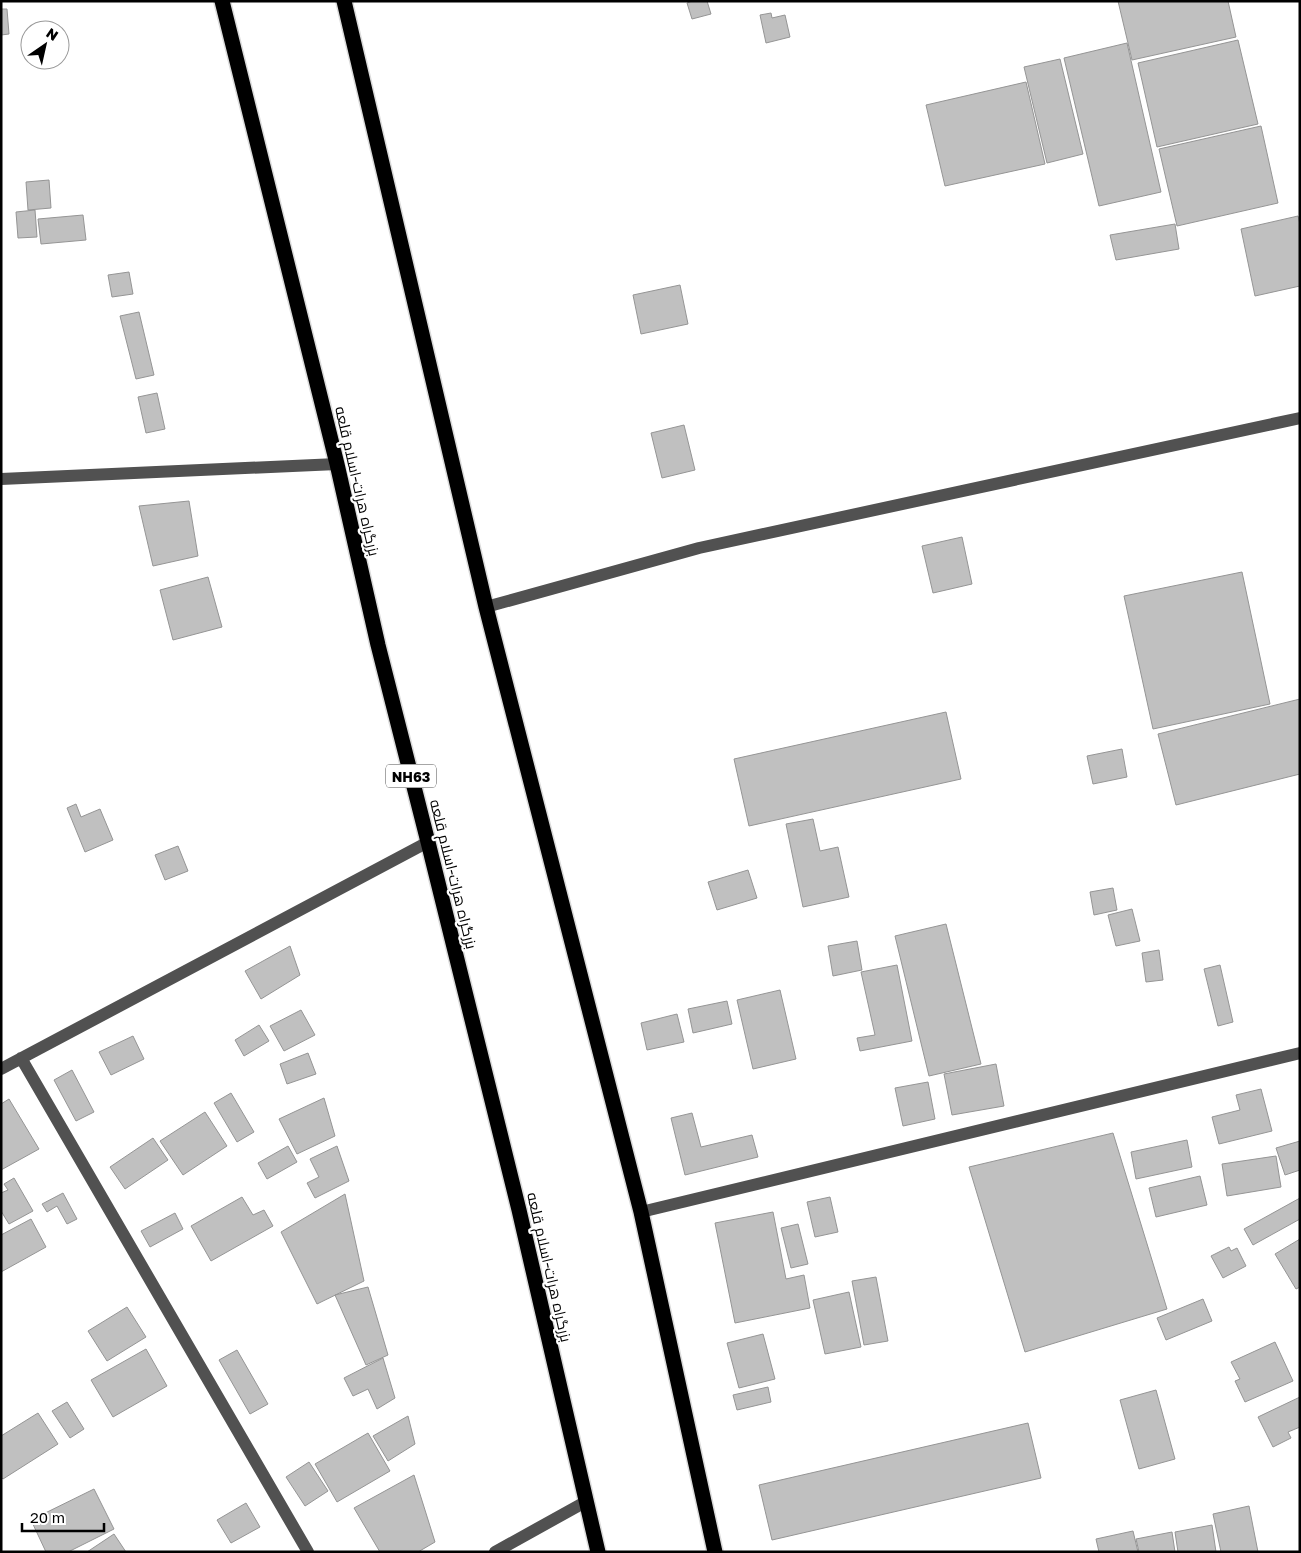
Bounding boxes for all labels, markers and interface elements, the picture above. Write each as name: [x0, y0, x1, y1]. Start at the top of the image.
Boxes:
north arrow: [20, 20, 70, 70]
text: N: [43, 24, 62, 44]
street label: بزرگراه هرات-اسلام قلعه: [330, 404, 384, 558]
road number: NH63: [386, 764, 436, 788]
street label: بزرگراه هرات-اسلام قلعه: [425, 797, 481, 951]
street label: بزرگراه هرات-اسلام قلعه: [522, 1190, 576, 1344]
scale bar: [22, 1500, 105, 1532]
text: 20 m: [30, 1508, 65, 1526]

